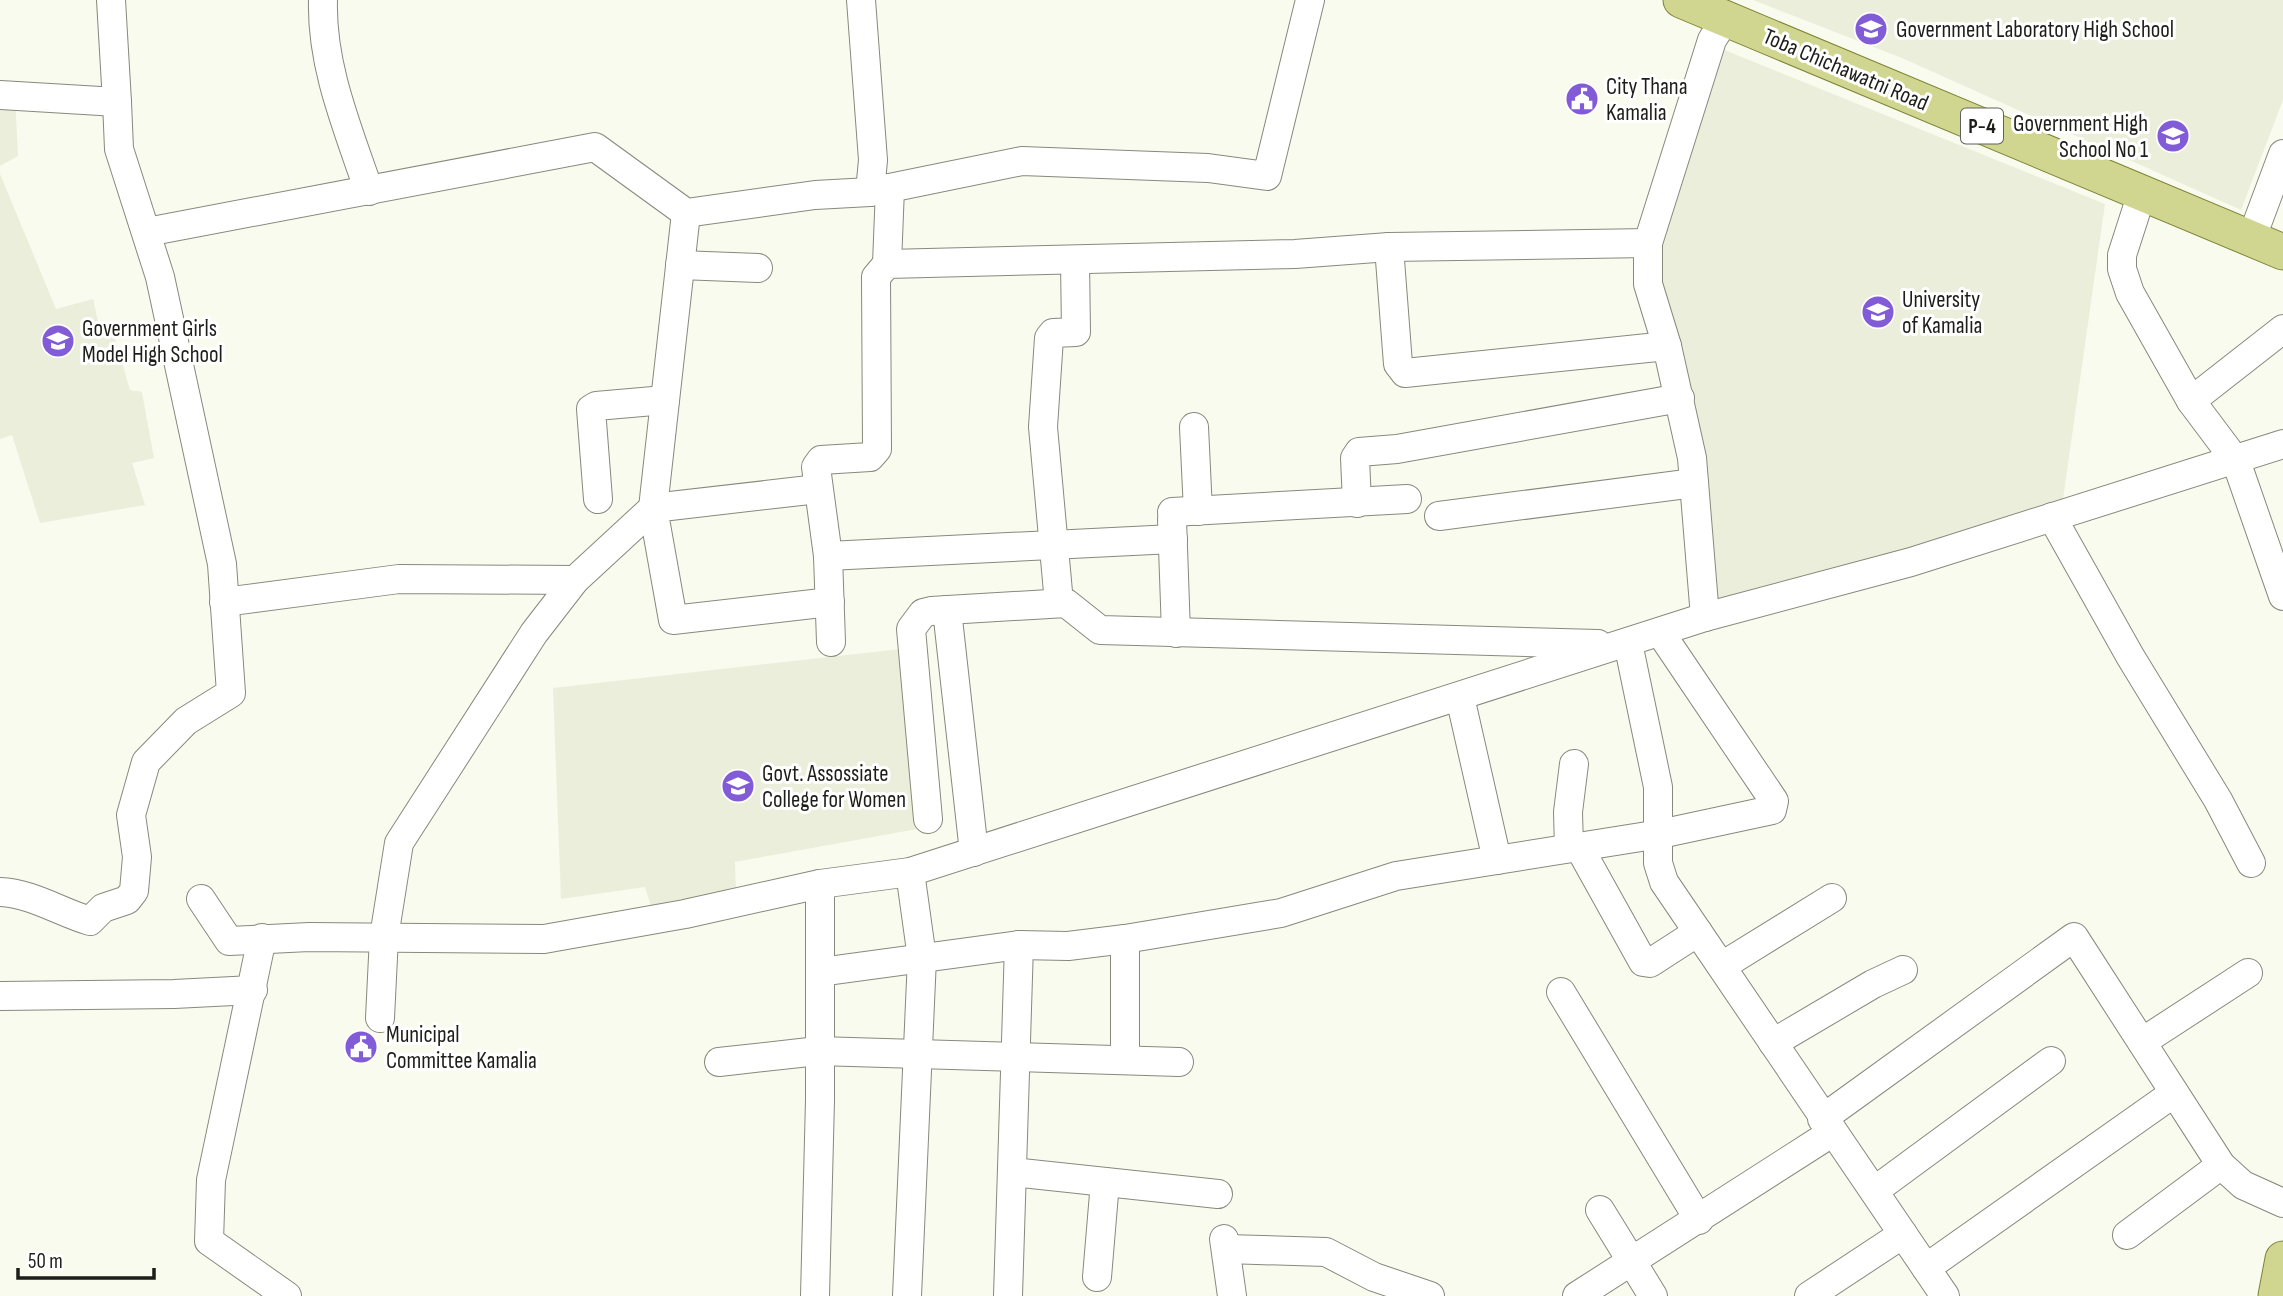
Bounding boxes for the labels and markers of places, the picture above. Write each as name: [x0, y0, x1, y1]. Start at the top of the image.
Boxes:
school or university icon: Government Laboratory High School: [1852, 10, 1890, 48]
place label: Government Laboratory High School: [1896, 16, 2174, 44]
place label: City Thana Kamalia: [1606, 73, 1688, 127]
public building icon: City Thana Kamalia: [1563, 80, 1601, 118]
place label: Government High School No 1: [2013, 110, 2148, 164]
school or university icon: Government High School No 1: [2154, 117, 2192, 155]
place label: University of Kamalia: [1902, 286, 1982, 340]
school or university icon: University of Kamalia: [1859, 293, 1897, 331]
place label: Government Girls Model High School: [82, 315, 223, 369]
school or university icon: Government Girls Model High School: [39, 322, 77, 360]
place label: Govt. Assossiate College for Women: [762, 760, 906, 814]
school or university icon: Govt. Assossiate College for Women: [719, 767, 757, 805]
place label: Municipal Committee Kamalia: [386, 1021, 537, 1075]
public building icon: Municipal Committee Kamalia: [342, 1028, 380, 1066]

